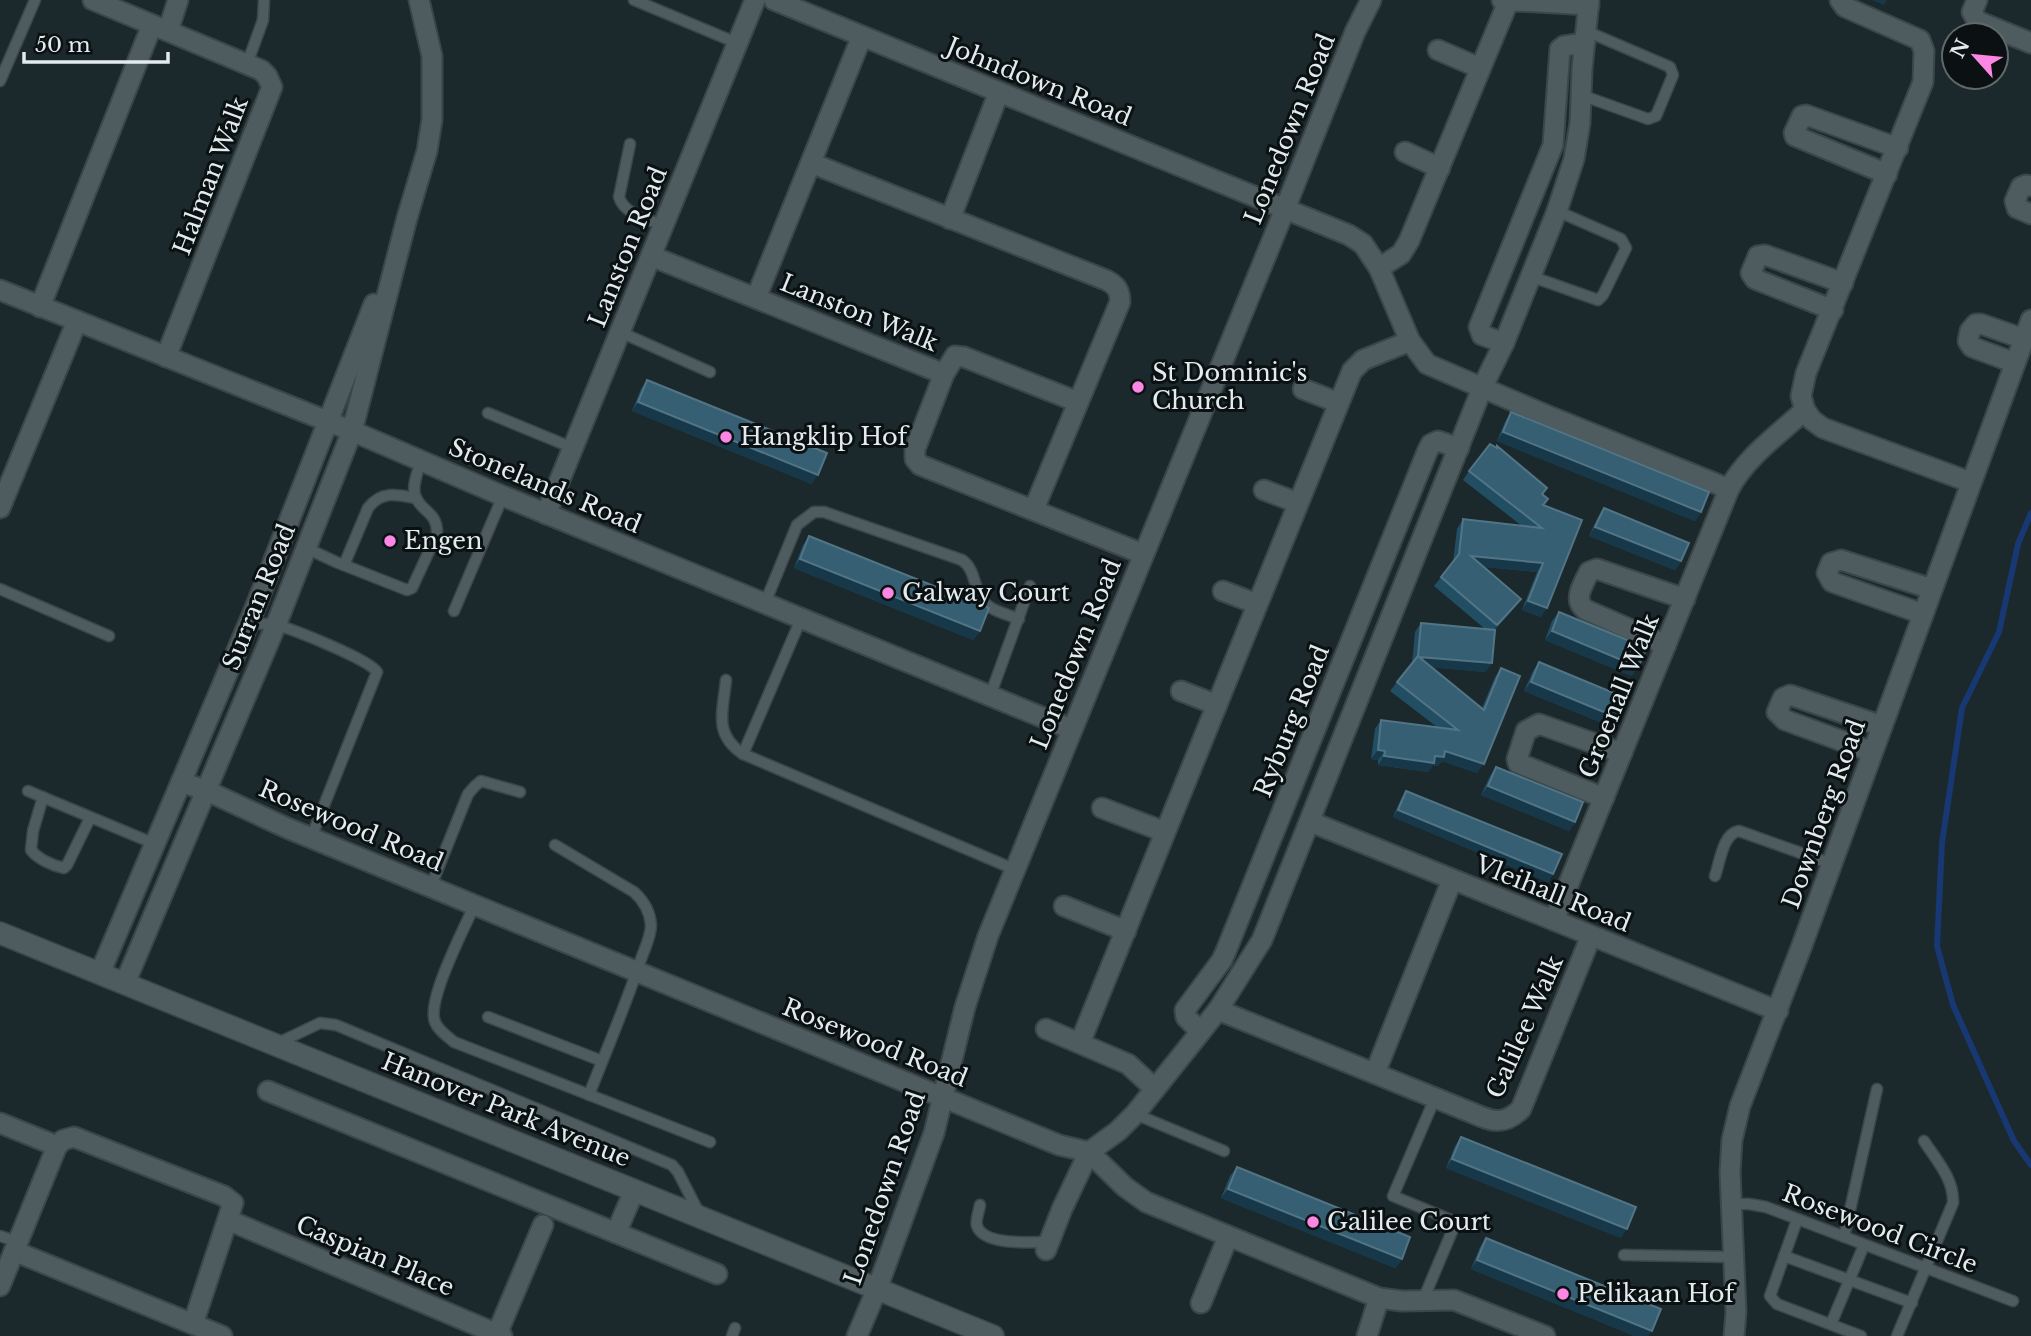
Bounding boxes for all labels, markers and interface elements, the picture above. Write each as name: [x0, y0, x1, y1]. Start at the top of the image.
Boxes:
scale bar: [24, 21, 168, 65]
north arrow: [1940, 21, 2010, 91]
street label: Lonedown Road: [1238, 29, 1341, 228]
street label: Johndown Road: [940, 30, 1136, 132]
text: 50 m: [35, 32, 91, 58]
text: N: [1946, 35, 1975, 62]
street label: Halman Walk: [167, 93, 254, 259]
street label: Lanston Road: [582, 162, 673, 331]
street label: Lanston Walk: [776, 268, 942, 357]
place label: St Dominic's Church: [1152, 358, 1307, 415]
marker: St Dominic's Church: [1130, 379, 1146, 395]
place label: Hangklip Hof: [740, 422, 911, 451]
marker: Hangklip Hof: [718, 429, 734, 445]
street label: Stonelands Road: [445, 432, 646, 539]
street label: Surran Road: [216, 520, 301, 674]
place label: Engen: [404, 526, 483, 555]
marker: Engen: [382, 533, 398, 549]
street label: Lonedown Road: [1024, 554, 1127, 753]
place label: Galway Court: [902, 578, 1070, 607]
marker: Galway Court: [880, 585, 896, 601]
street label: Groenall Walk: [1572, 609, 1665, 782]
street label: Ryburg Road: [1248, 640, 1335, 801]
street label: Downberg Road: [1776, 715, 1871, 912]
street label: Rosewood Road: [255, 774, 448, 877]
street label: Vleihall Road: [1470, 849, 1635, 938]
street label: Galilee Walk: [1480, 951, 1569, 1103]
street label: Rosewood Road: [778, 992, 972, 1093]
street label: Hanover Park Avenue: [378, 1046, 635, 1173]
street label: Lonedown Road: [838, 1087, 931, 1288]
street label: Rosewood Circle: [1779, 1178, 1982, 1279]
place label: Galilee Court: [1327, 1207, 1491, 1236]
street label: Caspian Place: [292, 1209, 459, 1302]
marker: Galilee Court: [1305, 1214, 1321, 1230]
place label: Pelikaan Hof: [1577, 1279, 1738, 1308]
marker: Pelikaan Hof: [1555, 1286, 1571, 1302]

